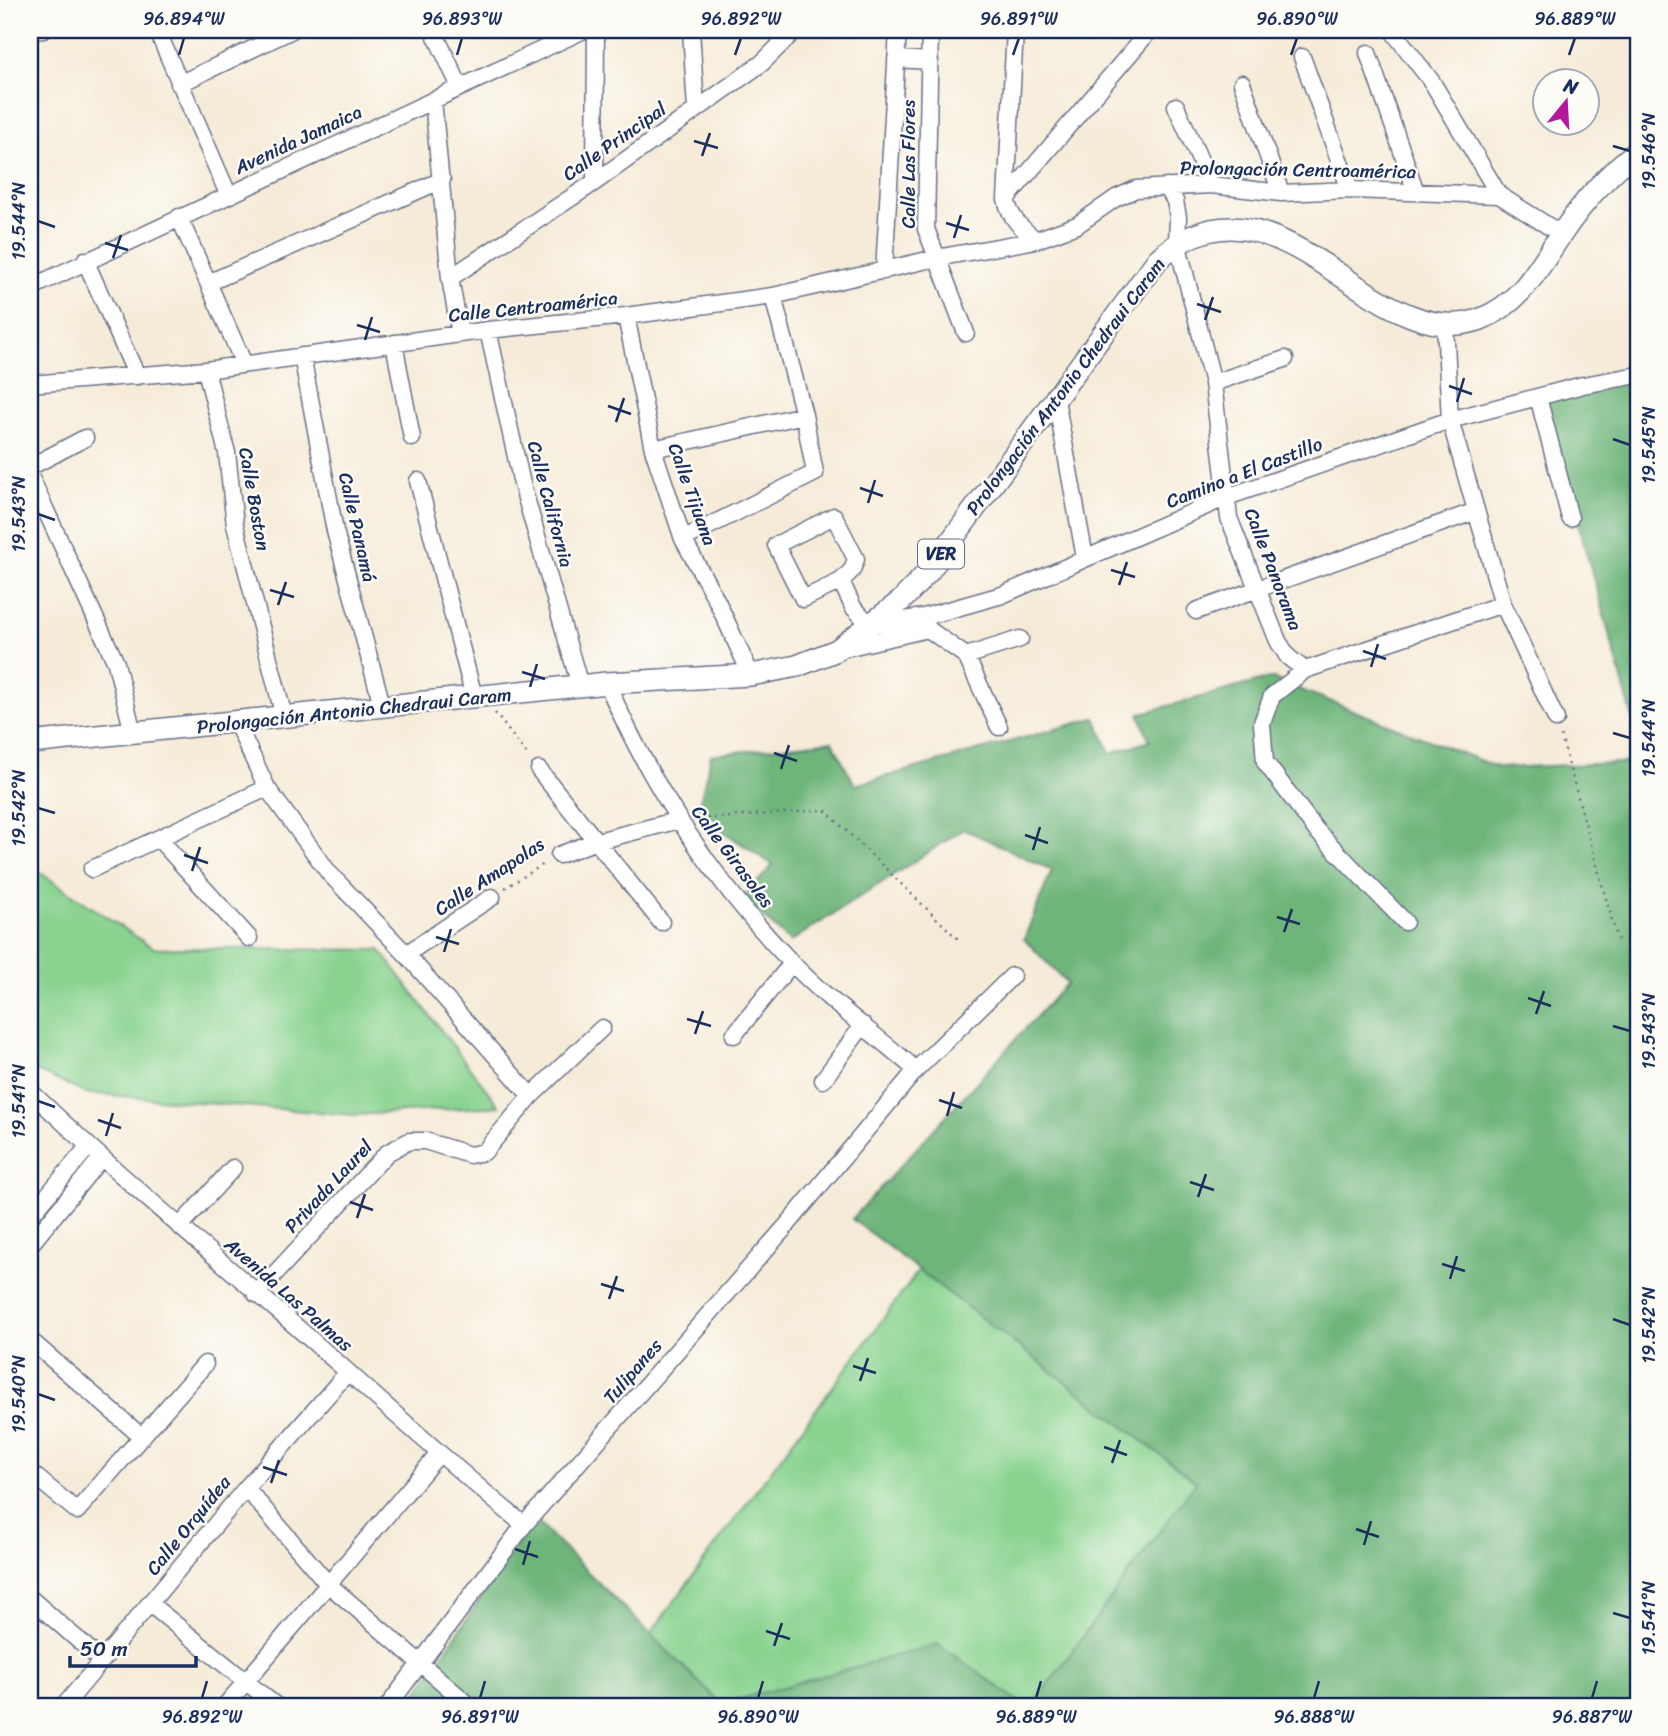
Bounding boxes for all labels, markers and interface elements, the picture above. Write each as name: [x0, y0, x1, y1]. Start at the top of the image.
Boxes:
text: 96.894°W: [143, 3, 226, 35]
text: 96.893°W: [422, 3, 503, 35]
text: 96.892°W: [701, 3, 782, 35]
text: 96.891°W: [980, 3, 1059, 35]
text: 96.890°W: [1256, 3, 1339, 35]
text: 96.889°W: [1534, 3, 1617, 35]
north arrow: [1532, 66, 1602, 136]
text: N: [1559, 68, 1583, 104]
street label: Calle Principal: [555, 93, 674, 190]
street label: Avenida Jamaica: [228, 95, 368, 184]
street label: Calle Las Flores: [892, 99, 925, 228]
text: 19.546°N: [1633, 112, 1665, 189]
street label: Prolongación Centroamérica: [1180, 151, 1417, 188]
text: 19.544°N: [3, 182, 35, 260]
street label: Prolongación Antonio Chedraui Caram: [957, 250, 1174, 523]
street label: Calle Centroamérica: [447, 281, 620, 332]
text: 19.545°N: [1633, 406, 1665, 484]
street label: Camino a El Castillo: [1161, 427, 1328, 518]
street label: Calle California: [518, 437, 583, 572]
street label: Calle Tijuana: [659, 438, 727, 551]
street label: Calle Boston: [229, 445, 280, 553]
street label: Calle Panamá: [329, 469, 386, 586]
text: 19.543°N: [3, 475, 35, 552]
street label: Calle Panorama: [1235, 503, 1312, 636]
road number: VER: [918, 540, 964, 568]
street label: Prolongación Antonio Chedraui Caram: [195, 678, 513, 743]
text: 19.544°N: [1633, 699, 1665, 777]
text: 19.542°N: [3, 769, 35, 847]
street label: Calle Girasoles: [683, 798, 783, 915]
street label: Calle Amapolas: [427, 828, 551, 925]
text: 19.543°N: [1633, 992, 1665, 1069]
text: 19.541°N: [3, 1063, 35, 1138]
street label: Privada Laurel: [276, 1131, 381, 1241]
street label: Avenida Las Palmas: [216, 1228, 361, 1360]
text: 19.542°N: [1633, 1286, 1665, 1364]
street label: Tulipanes: [594, 1331, 671, 1412]
text: 19.540°N: [3, 1354, 35, 1433]
street label: Calle Orquídea: [137, 1468, 240, 1583]
text: 19.541°N: [1633, 1580, 1665, 1655]
scale bar: [70, 1624, 196, 1668]
text: 50 m: [80, 1630, 128, 1668]
text: 96.892°W: [162, 1701, 243, 1733]
text: 96.891°W: [441, 1701, 520, 1733]
text: 96.890°W: [717, 1701, 800, 1733]
text: 96.889°W: [995, 1701, 1078, 1733]
text: 96.888°W: [1274, 1701, 1356, 1733]
text: 96.887°W: [1552, 1701, 1633, 1733]

